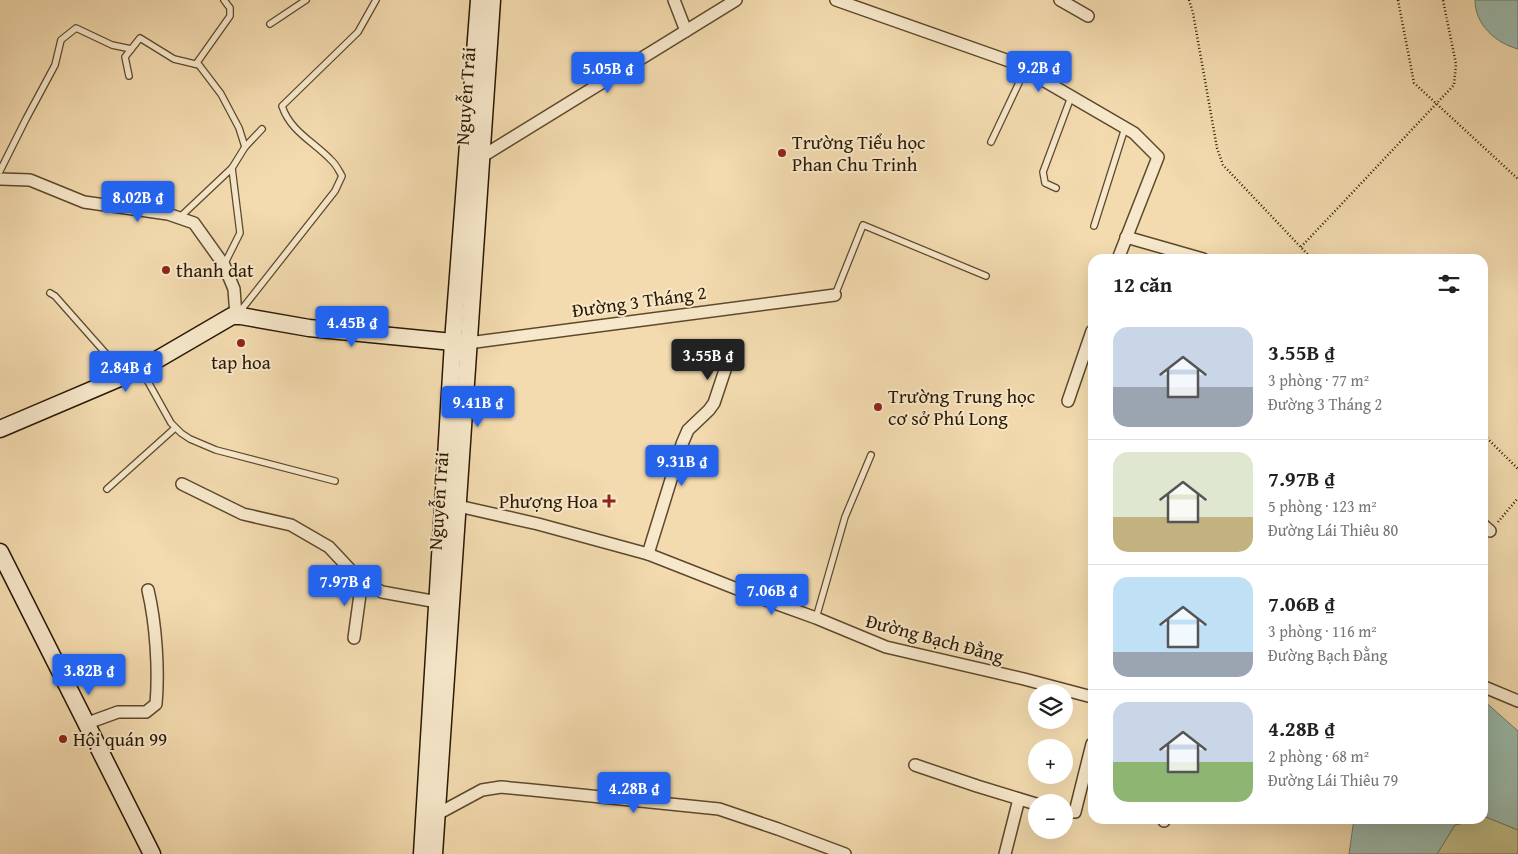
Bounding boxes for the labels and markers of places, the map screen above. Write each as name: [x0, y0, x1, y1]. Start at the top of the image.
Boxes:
pin: 9.2B ₫: [998, 51, 1080, 93]
pin: 5.05B ₫: [562, 52, 654, 94]
place label: Trường Tiểu học Phan Chu Trinh: [792, 128, 926, 178]
marker: Trường Tiểu học Phan Chu Trinh: [776, 147, 788, 159]
pin: 8.02B ₫: [92, 180, 184, 223]
place label: thanh dat: [176, 256, 254, 284]
marker: thanh dat: [160, 264, 172, 276]
pin: 4.45B ₫: [306, 306, 398, 348]
marker: tap hoa: [235, 337, 247, 349]
pin: 3.55B ₫: [662, 338, 754, 381]
place label: tap hoa: [211, 348, 271, 376]
pin: 2.84B ₫: [80, 350, 172, 393]
place label: Trường Trung học cơ sở Phú Long: [888, 382, 1035, 432]
pin: 9.41B ₫: [432, 386, 524, 428]
marker: Trường Trung học cơ sở Phú Long: [872, 401, 884, 413]
pin: 9.31B ₫: [636, 444, 728, 487]
place label: Phượng Hoa: [499, 487, 598, 515]
marker: Phượng Hoa: [602, 494, 616, 508]
pin: 7.97B ₫: [299, 564, 391, 607]
pin: 7.06B ₫: [726, 574, 818, 616]
pin: 3.82B ₫: [43, 654, 135, 696]
place label: Hội quán 99: [73, 725, 167, 753]
marker: Hội quán 99: [57, 733, 69, 745]
pin: 4.28B ₫: [588, 772, 680, 814]

